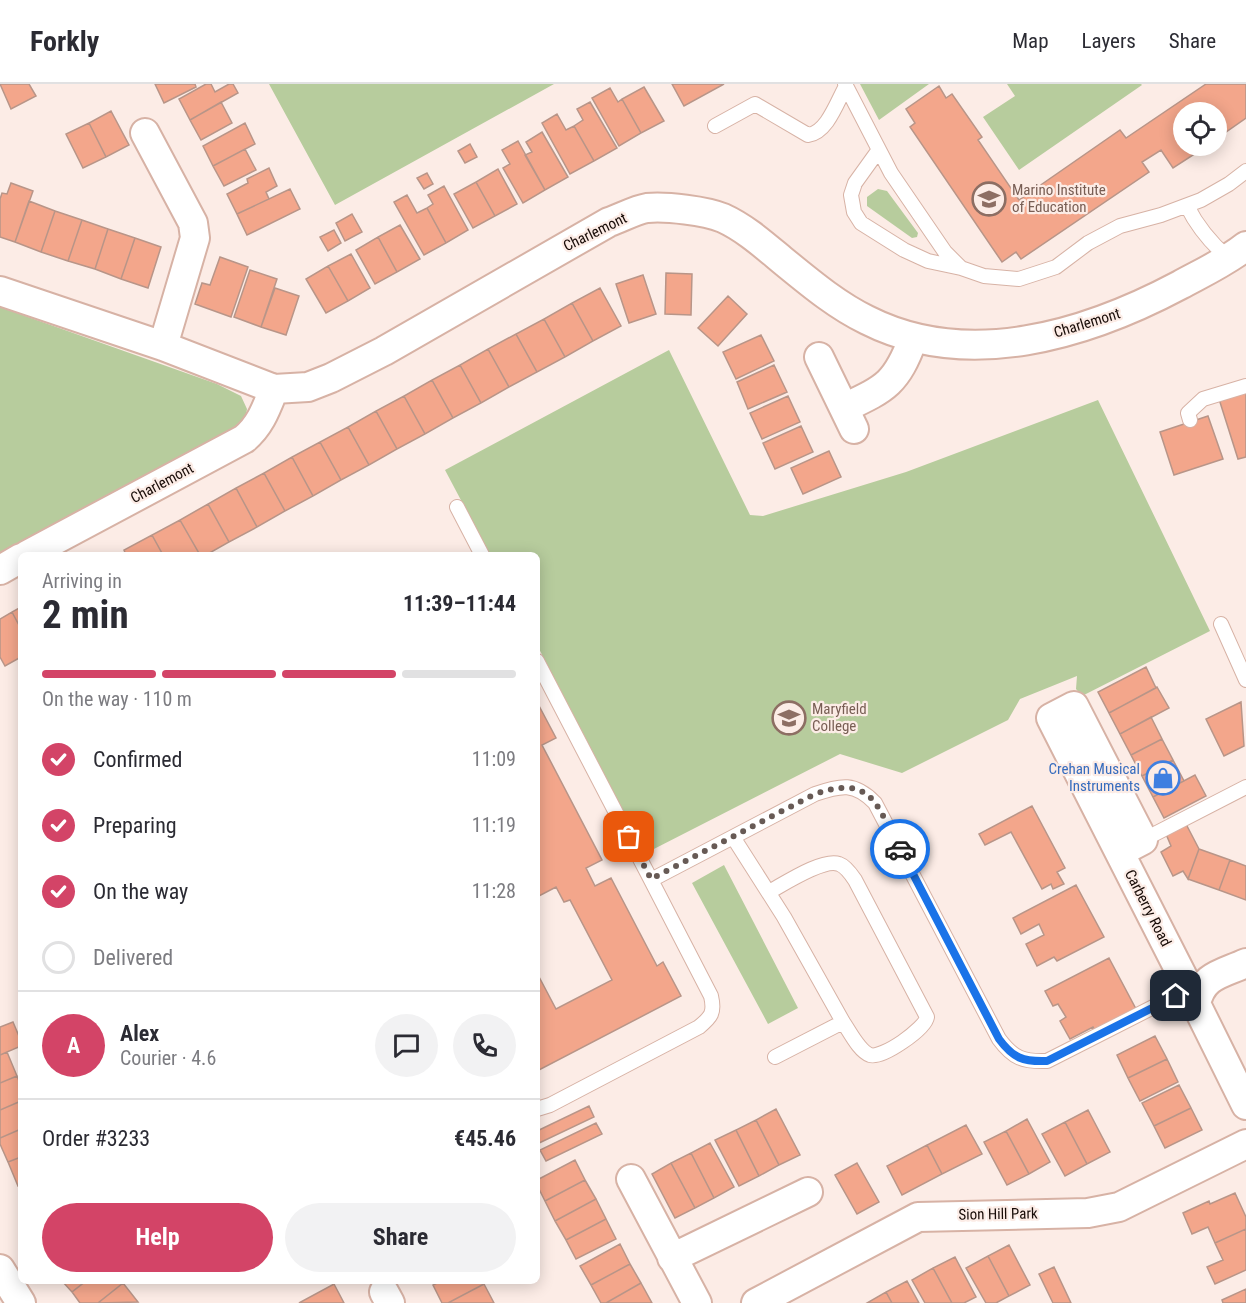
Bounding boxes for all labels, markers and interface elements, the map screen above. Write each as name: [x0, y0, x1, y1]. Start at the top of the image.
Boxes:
text: Forkly: [30, 25, 99, 58]
text: Map: [1012, 29, 1049, 53]
text: Layers: [1082, 29, 1136, 53]
text: Share: [1169, 29, 1216, 53]
map controls: [1173, 102, 1227, 156]
button: locate: [1173, 102, 1227, 156]
school or university icon: Marino Institute of Education: [971, 181, 1007, 217]
place label: Marino Institute of Education: [1012, 181, 1106, 216]
street label: Charlemont: [560, 209, 630, 255]
street label: Charlemont: [1052, 304, 1122, 342]
street label: Charlemont: [128, 459, 196, 507]
text: Arriving in: [42, 569, 122, 593]
text: 11:39–11:44: [403, 591, 516, 616]
text: 2 min: [42, 592, 129, 638]
text: On the way · 110 m: [42, 687, 192, 711]
school or university icon: Maryfield College: [771, 700, 807, 736]
place label: Maryfield College: [812, 700, 867, 735]
icon: check: [42, 743, 75, 776]
text: Confirmed: [93, 747, 182, 772]
text: 11:09: [472, 747, 516, 771]
place label: Crehan Musical Instruments: [1048, 760, 1140, 795]
shop icon: Crehan Musical Instruments: [1145, 760, 1181, 796]
icon: check: [42, 809, 75, 842]
pin: [603, 811, 654, 862]
text: Preparing: [93, 813, 177, 838]
text: 11:19: [472, 813, 516, 837]
courier: [870, 819, 930, 879]
icon: bag: [612, 820, 645, 853]
icon: car: [884, 833, 917, 866]
street label: Carberry Road: [1121, 867, 1175, 949]
icon: check: [42, 875, 75, 908]
text: On the way: [93, 879, 188, 904]
text: 11:28: [472, 879, 516, 903]
text: Delivered: [93, 945, 173, 970]
pin: [1150, 970, 1201, 1021]
icon: home: [1159, 979, 1192, 1012]
button: chat: [375, 1014, 438, 1077]
button: phone: [453, 1014, 516, 1077]
text: Alex: [120, 1021, 159, 1046]
text: A: [67, 1033, 80, 1058]
text: Courier · 4.6: [120, 1046, 216, 1070]
text: Order #3233: [42, 1126, 150, 1151]
text: €45.46: [454, 1126, 516, 1151]
button: Help: [42, 1203, 273, 1272]
button: Share: [285, 1203, 516, 1272]
street label: Sion Hill Park: [958, 1204, 1038, 1224]

